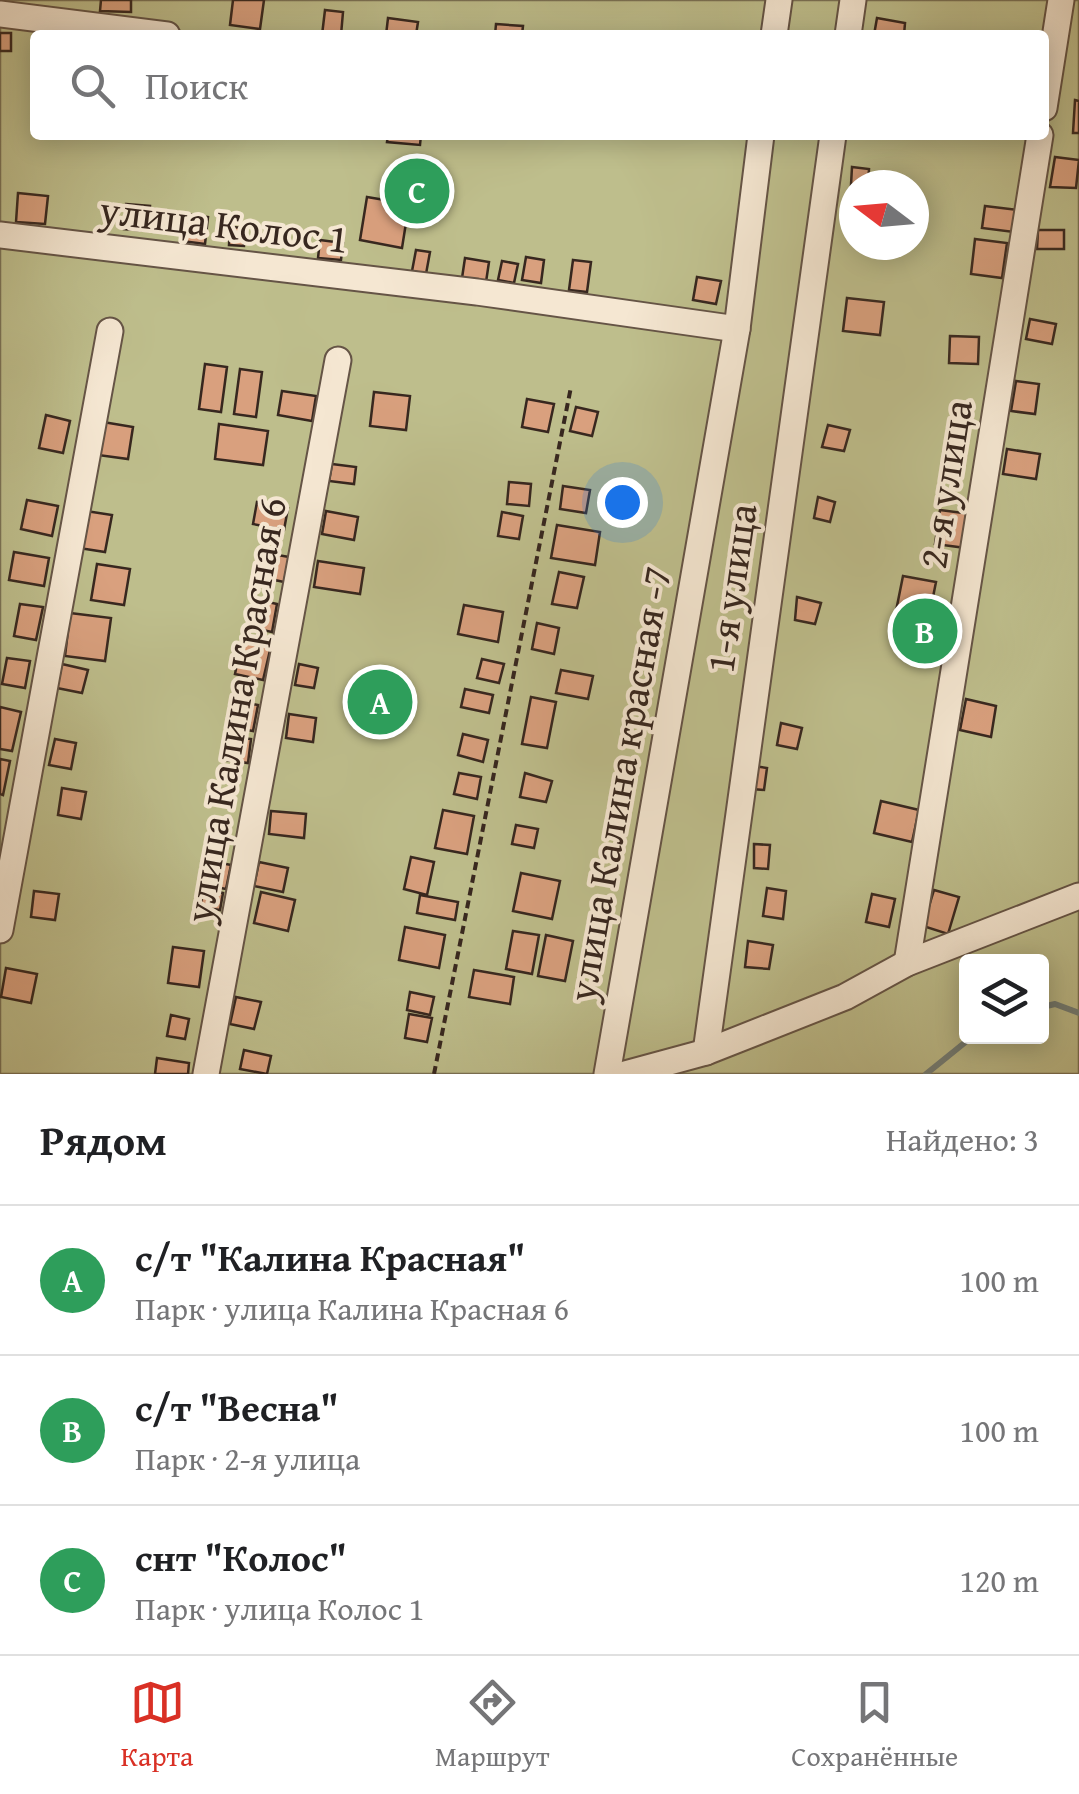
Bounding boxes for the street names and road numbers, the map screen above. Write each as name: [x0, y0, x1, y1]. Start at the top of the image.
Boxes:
street label: улица Колос 1: [95, 179, 352, 268]
street label: 2-я улица: [902, 395, 987, 573]
street label: улица Калина Красная 6: [168, 493, 301, 928]
street label: 1-я улица: [689, 500, 772, 676]
street label: улица Калина красная -7: [551, 562, 686, 1007]

